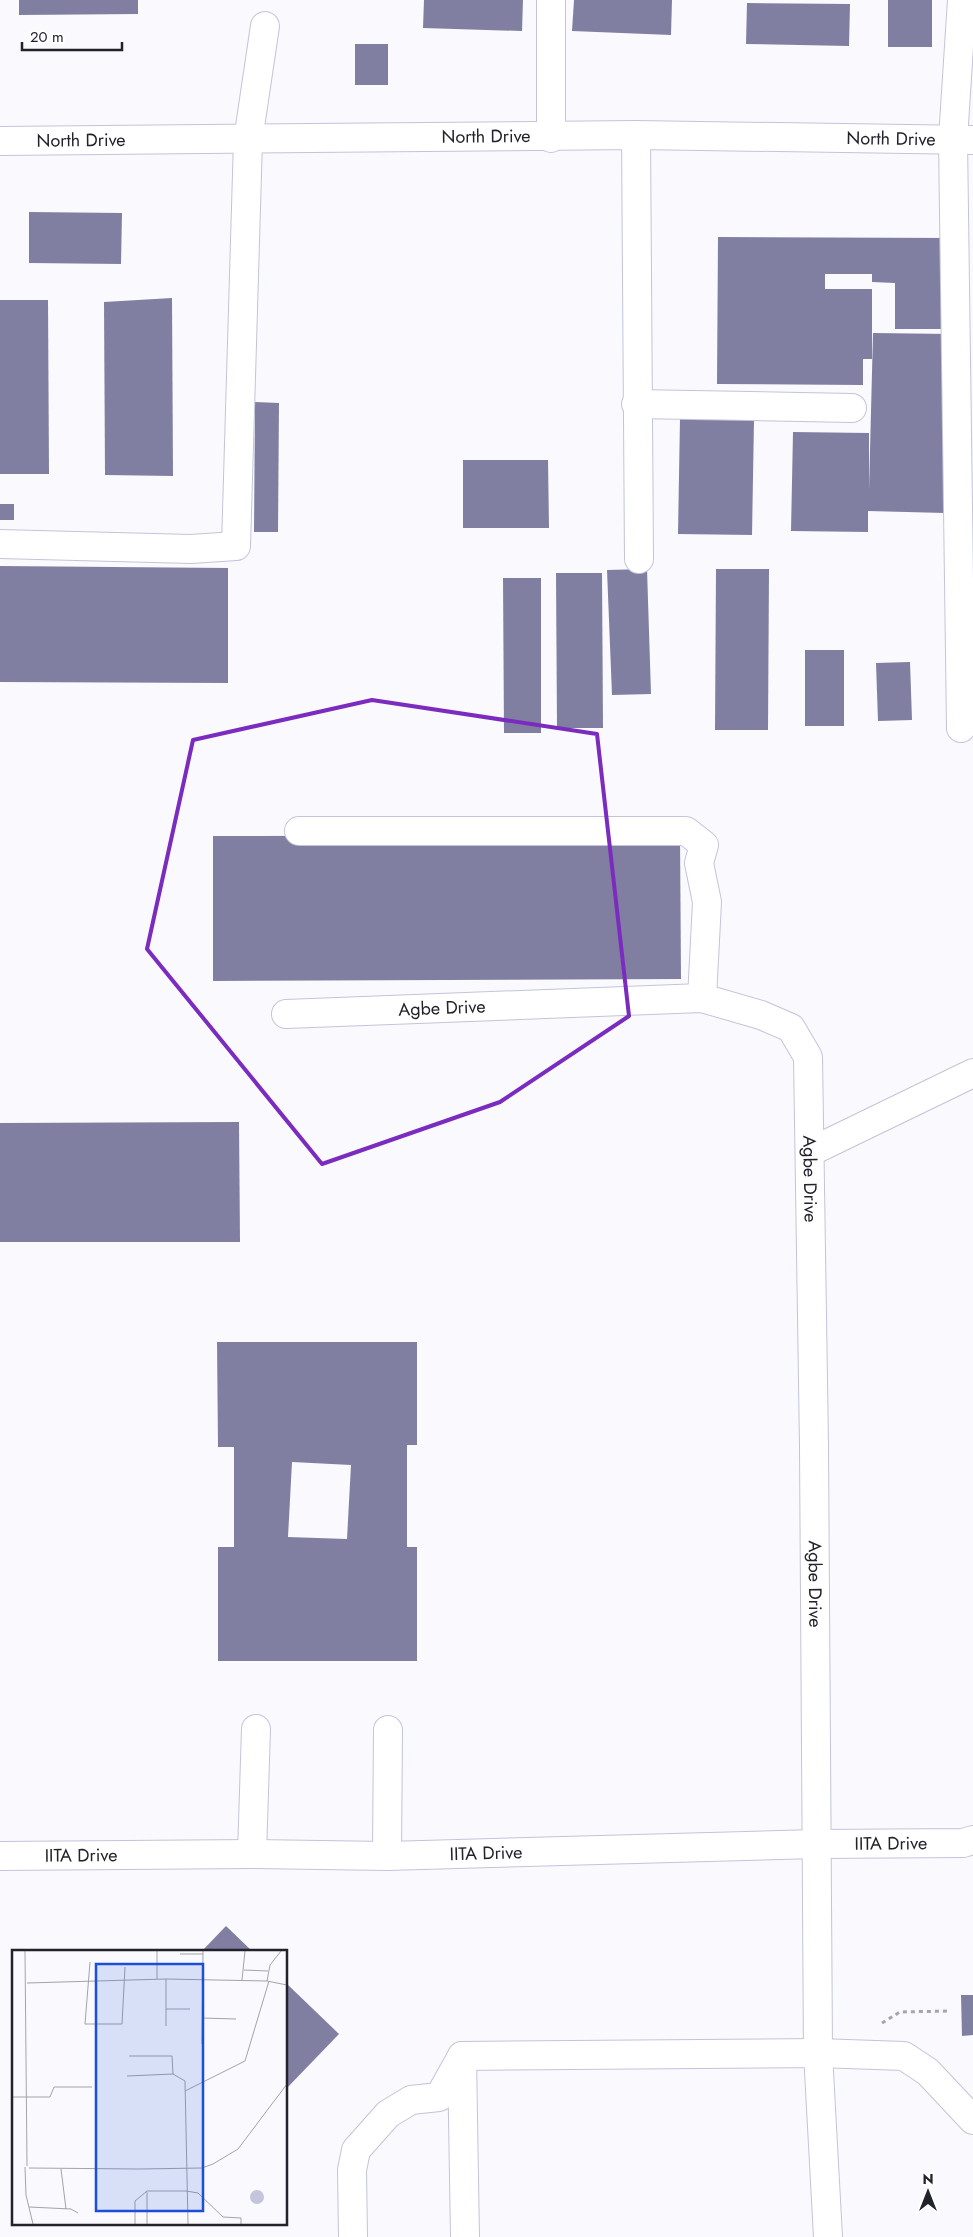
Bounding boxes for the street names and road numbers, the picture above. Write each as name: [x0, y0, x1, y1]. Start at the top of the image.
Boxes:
street label: North Drive: [441, 123, 531, 150]
street label: North Drive: [846, 125, 936, 152]
street label: North Drive: [36, 127, 126, 154]
street label: Agbe Drive: [398, 993, 486, 1023]
street label: Agbe Drive: [796, 1135, 824, 1223]
street label: Agbe Drive: [802, 1540, 828, 1628]
street label: IITA Drive: [854, 1830, 927, 1857]
street label: IITA Drive: [449, 1839, 523, 1867]
street label: IITA Drive: [45, 1842, 117, 1869]

